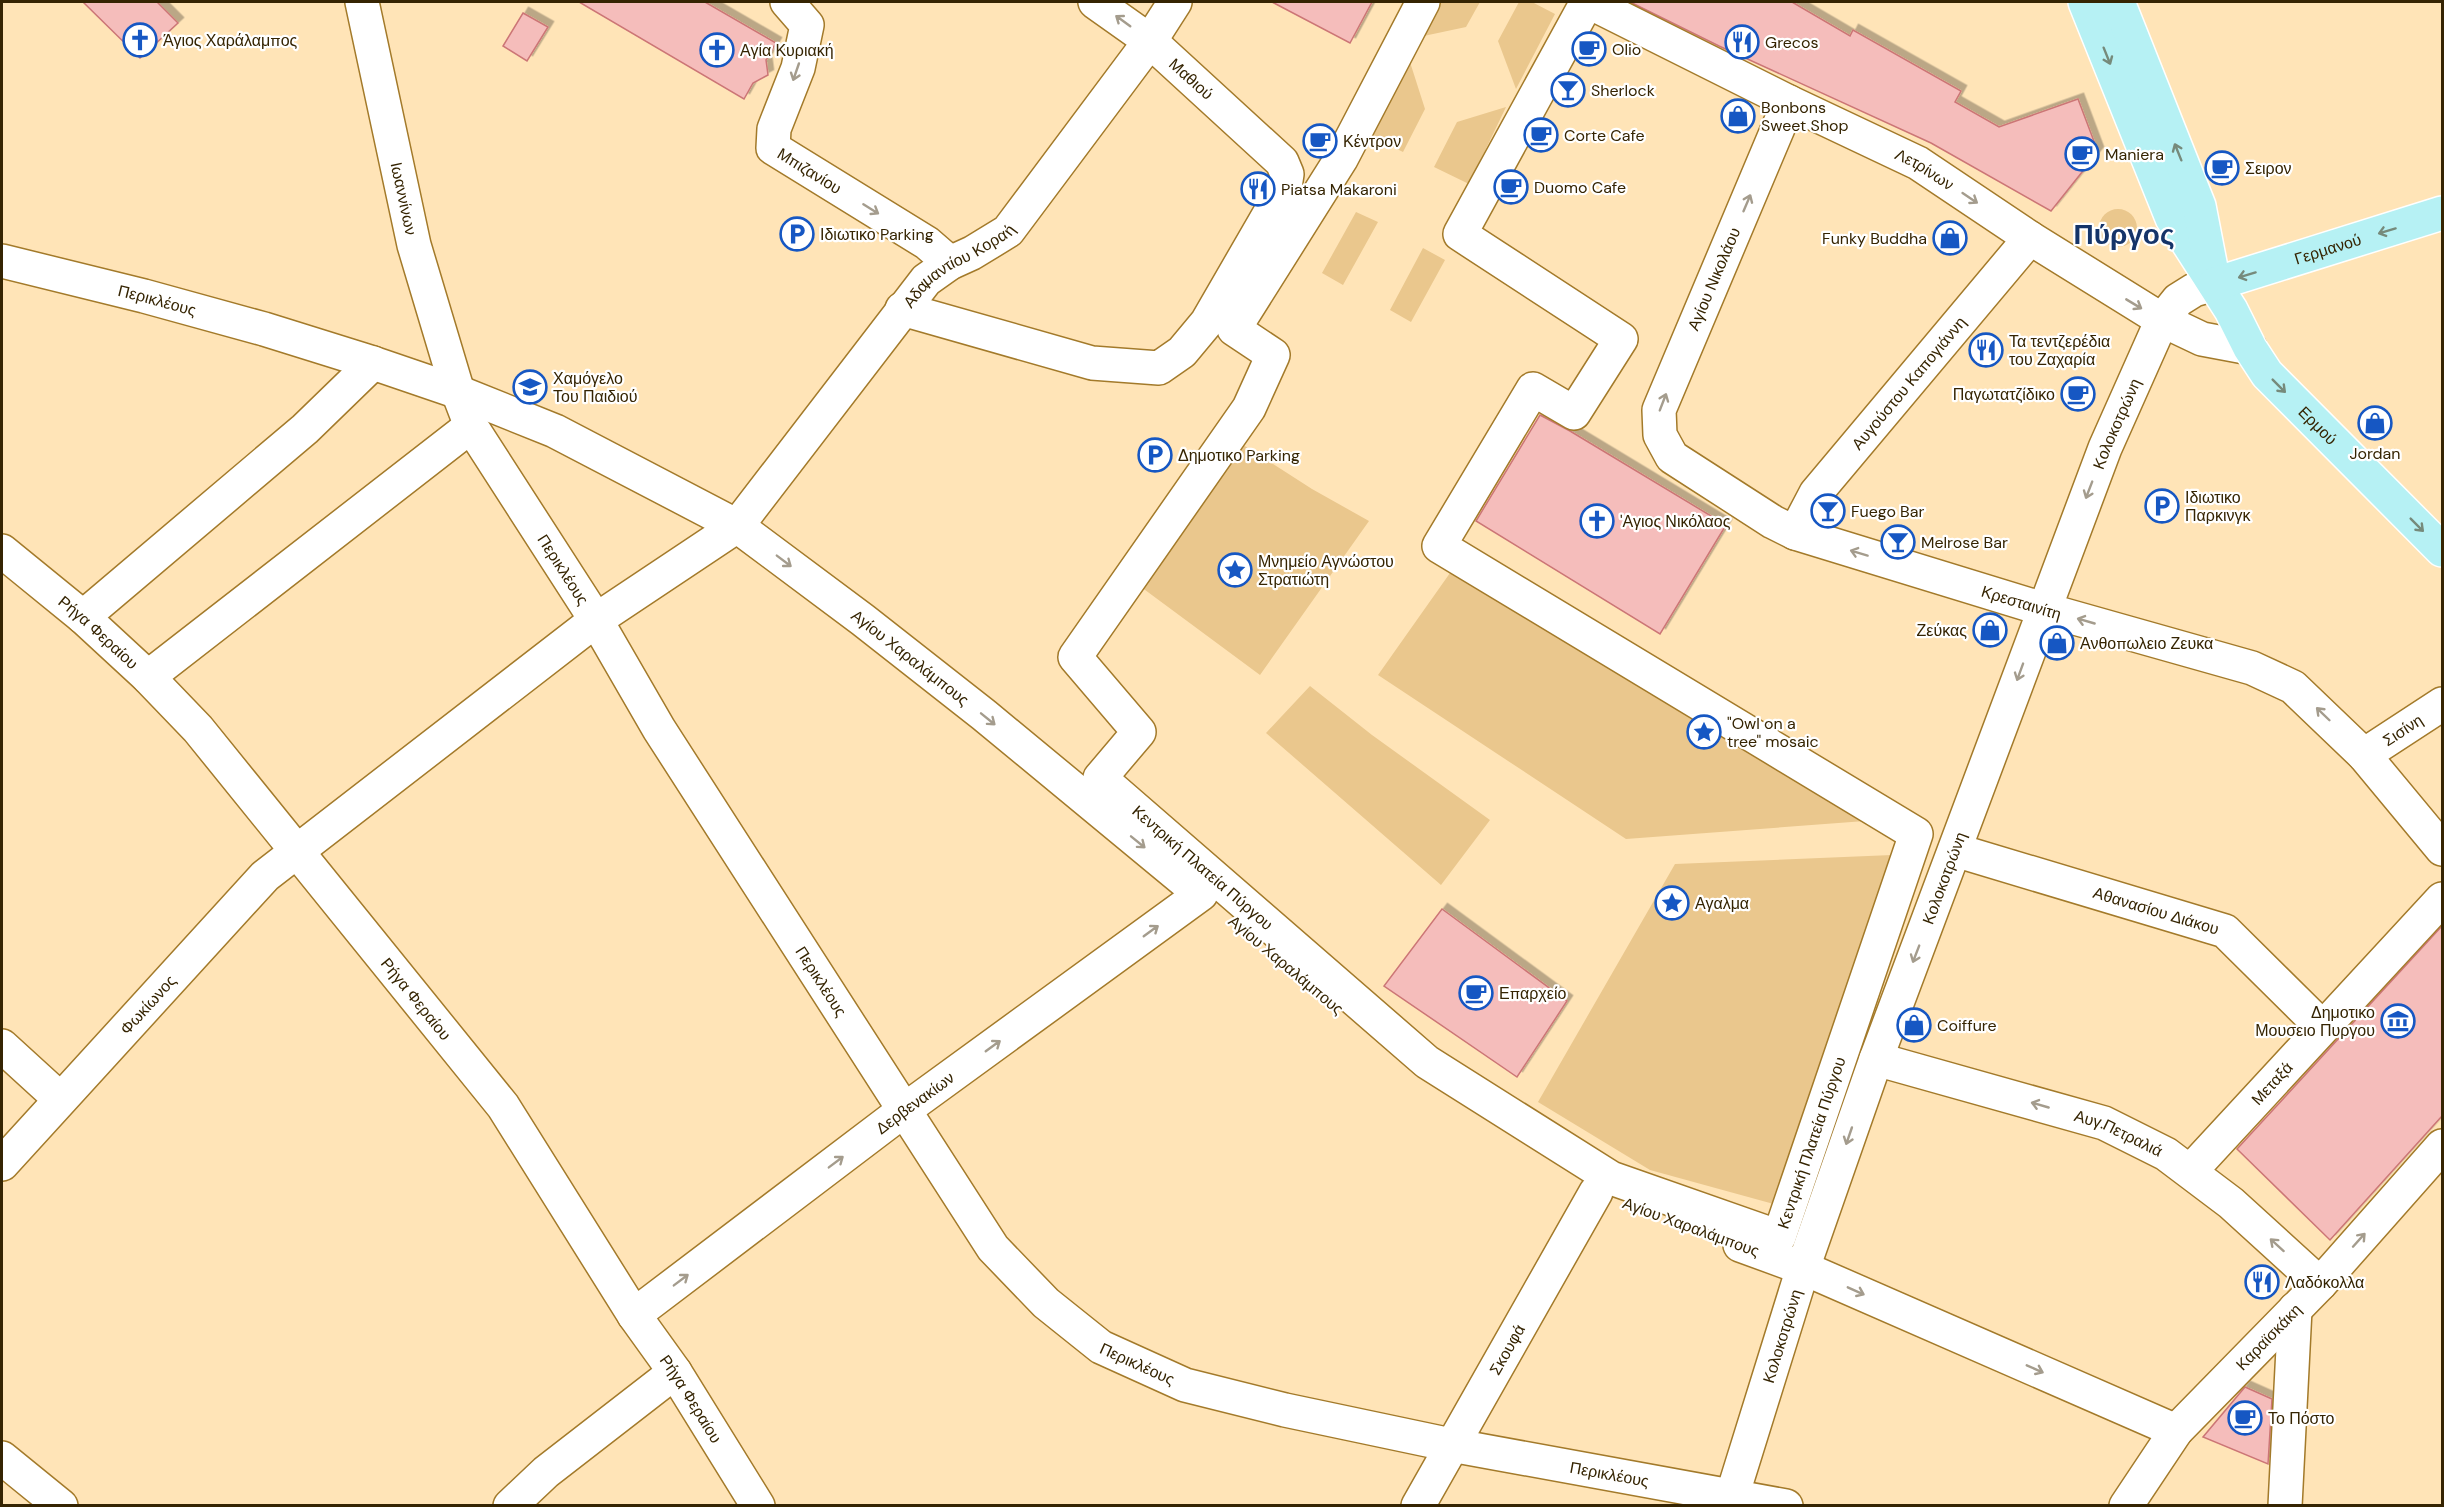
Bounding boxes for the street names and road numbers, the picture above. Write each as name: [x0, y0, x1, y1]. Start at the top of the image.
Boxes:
street label: Μαθιού: [1164, 54, 1218, 104]
street label: Μπιζανίου: [774, 143, 846, 198]
street label: Λετρίνων: [1892, 143, 1958, 195]
street label: Ιωαννίνων: [386, 160, 422, 237]
street label: Αδαμαντίου Κοραή: [898, 220, 1020, 312]
street label: Αγίου Νικολάου: [1683, 224, 1745, 334]
street label: Γερμανού: [2291, 228, 2364, 269]
street label: Περικλέους: [116, 280, 199, 320]
street label: Αυγούστου Καπογιάννη: [1847, 312, 1970, 454]
street label: Κολοκοτρώνη: [2088, 375, 2145, 472]
street label: Ερμού: [2294, 401, 2342, 449]
street label: Περικλέους: [533, 530, 594, 609]
street label: Κρεσταινίτη: [1979, 580, 2064, 624]
street label: Ρήγα Φεραίου: [54, 591, 143, 673]
street label: Αγίου Χαραλάμπους: [847, 605, 974, 710]
street label: Σισίνη: [2378, 709, 2427, 751]
street label: Κεντρική Πλατεία Πύργου: [1128, 800, 1278, 934]
street label: Κολοκοτρώνη: [1917, 829, 1971, 927]
street label: Αθανασίου Διάκου: [2091, 882, 2222, 939]
street label: Αγίου Χαραλάμπους: [1224, 911, 1348, 1020]
street label: Περικλέους: [791, 942, 852, 1021]
street label: Ρήγα Φεραίου: [376, 953, 456, 1044]
street label: Φωκίωνος: [115, 970, 181, 1039]
street label: Κεντρική Πλατεία Πύργου: [1772, 1054, 1850, 1231]
street label: Μεταξά: [2246, 1057, 2297, 1109]
street label: Δερβενακίων: [871, 1067, 958, 1139]
street label: Αυγ.Πετραλιά: [2072, 1105, 2166, 1161]
street label: Αγίου Χαραλάμπους: [1620, 1192, 1763, 1262]
street label: Κολοκοτρώνη: [1757, 1287, 1806, 1385]
street label: Καραϊσκάκη: [2231, 1299, 2306, 1375]
street label: Σκουφά: [1484, 1320, 1529, 1379]
street label: Περικλέους: [1097, 1337, 1178, 1390]
street label: Ρήγα Φεραίου: [655, 1350, 727, 1447]
street label: Περικλέους: [1568, 1456, 1651, 1491]

